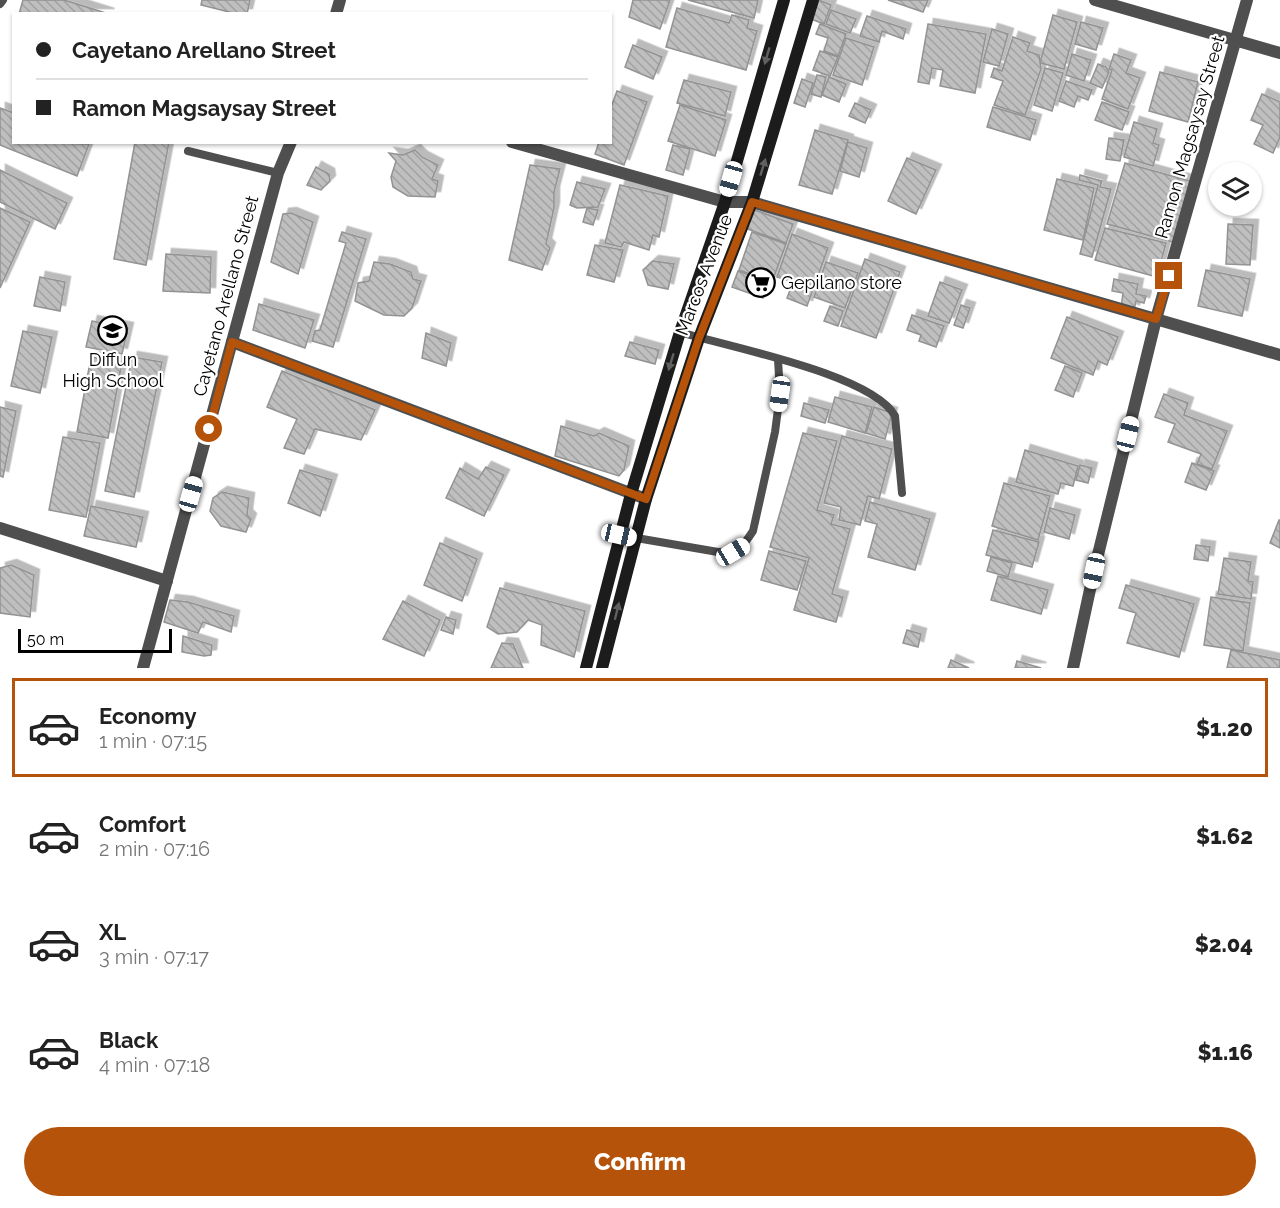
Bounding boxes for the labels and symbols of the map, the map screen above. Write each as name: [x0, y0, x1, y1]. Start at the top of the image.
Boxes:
street label: Ramon Magsaysay Street: [1150, 33, 1229, 241]
one-way arrow: [762, 47, 771, 65]
one-way arrow: [759, 158, 768, 176]
car: [717, 159, 745, 199]
street label: Cayetano Arellano Street: [189, 193, 262, 399]
street label: Marcos Avenue: [671, 211, 736, 338]
route end: [1155, 262, 1182, 289]
supermarket icon: Gepilano store: [744, 267, 776, 299]
place label: Gepilano store: [781, 272, 902, 293]
school or university icon: Diffun High School: [97, 315, 129, 347]
place label: Diffun High School: [62, 349, 164, 391]
one-way arrow: [666, 353, 675, 371]
car: [769, 375, 791, 413]
car: [1115, 414, 1141, 454]
route start: [195, 415, 222, 442]
car: [177, 474, 205, 514]
car: [599, 522, 639, 548]
car: [713, 535, 753, 569]
car: [1081, 552, 1107, 590]
one-way arrow: [612, 602, 622, 621]
scale bar: [18, 626, 172, 654]

